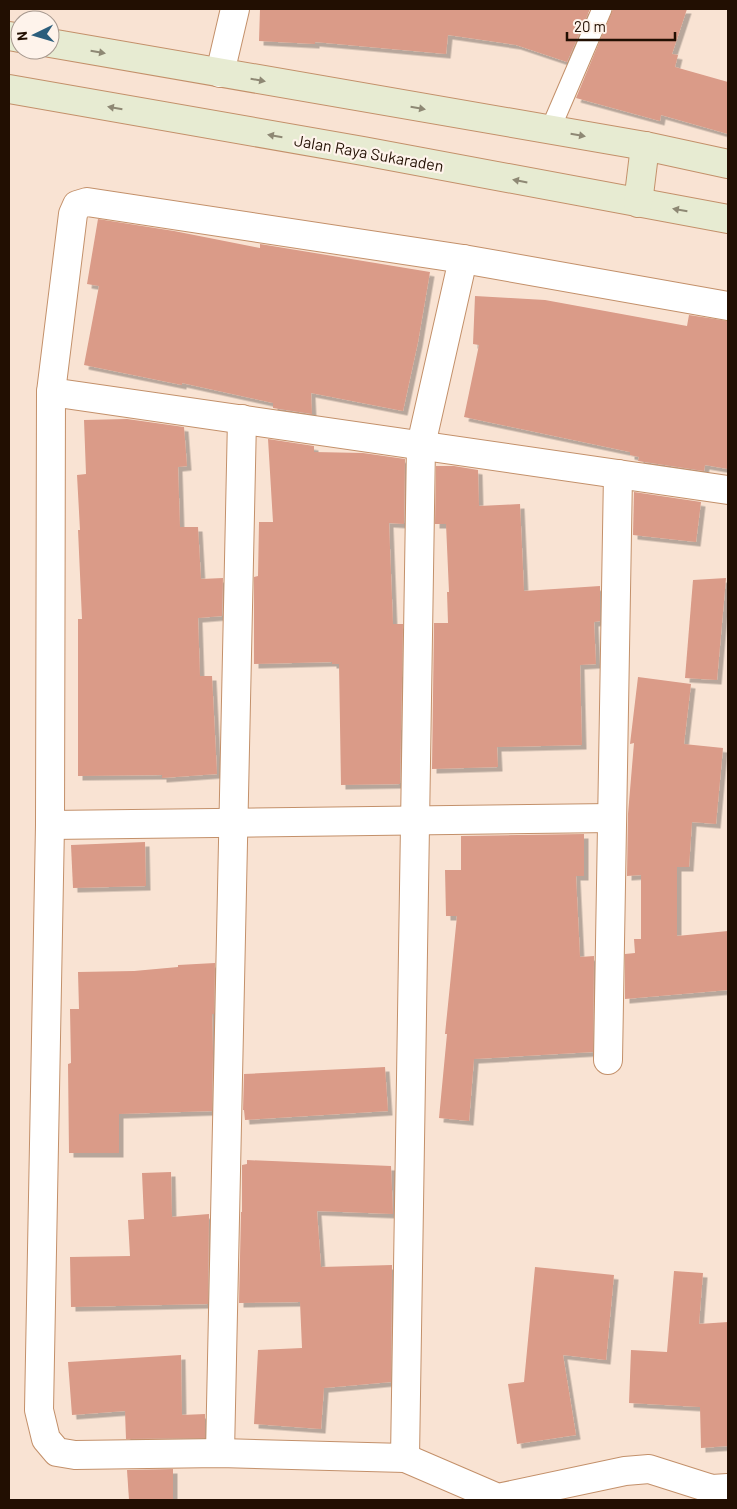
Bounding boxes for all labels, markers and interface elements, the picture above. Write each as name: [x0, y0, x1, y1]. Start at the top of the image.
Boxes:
north arrow: [10, 10, 60, 60]
scale bar: [567, 10, 674, 42]
text: 20 m: [574, 17, 606, 35]
text: N: [13, 31, 30, 42]
one-way arrow: [90, 48, 106, 56]
one-way arrow: [250, 76, 266, 84]
one-way arrow: [106, 103, 122, 111]
one-way arrow: [411, 104, 427, 112]
street label: Jalan Raya Sukaraden: [293, 130, 445, 175]
one-way arrow: [266, 131, 282, 139]
one-way arrow: [571, 132, 587, 140]
one-way arrow: [512, 176, 528, 184]
one-way arrow: [672, 206, 688, 214]

